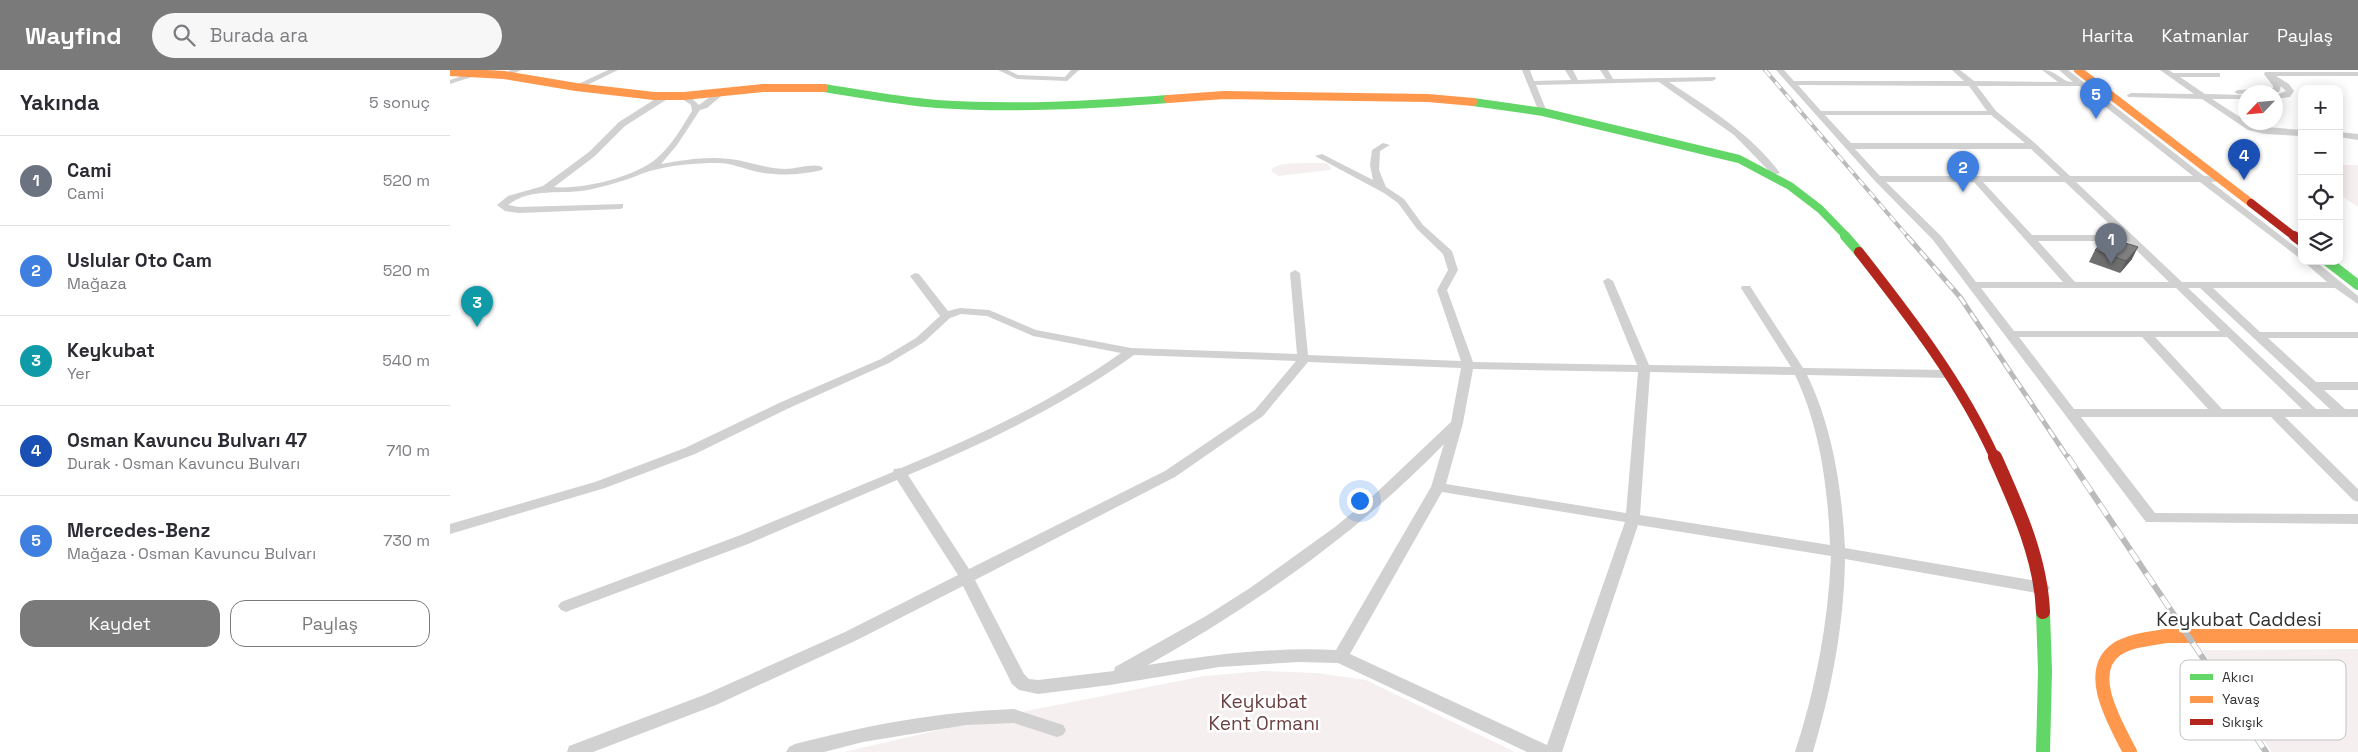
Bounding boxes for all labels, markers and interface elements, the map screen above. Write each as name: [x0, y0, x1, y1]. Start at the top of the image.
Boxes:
search box: [152, 13, 502, 58]
text: Wayfind: [25, 20, 122, 51]
icon: search: [170, 21, 198, 49]
text: Burada ara: [210, 23, 308, 48]
text: Harita: [2082, 24, 2134, 47]
text: Katmanlar: [2162, 24, 2249, 47]
text: Paylaş: [2277, 24, 2333, 47]
pin: 5: [2080, 78, 2112, 119]
north arrow: [2238, 85, 2283, 130]
map controls: [2298, 85, 2343, 265]
button: +: [2298, 85, 2343, 130]
text: Yakında: [20, 89, 99, 116]
text: 5 sonuç: [369, 92, 430, 113]
button: −: [2298, 130, 2343, 175]
pin: 4: [2228, 139, 2260, 180]
pin: 2: [1947, 151, 1979, 192]
text: Cami: [67, 158, 112, 183]
text: 1: [32, 170, 40, 191]
text: 520 m: [383, 170, 430, 191]
button: locate: [2298, 175, 2343, 220]
text: Cami: [67, 183, 104, 204]
button: layers: [2298, 220, 2343, 265]
pin: 1: [2095, 223, 2127, 264]
text: Uslular Oto Cam: [67, 248, 212, 273]
text: 2: [31, 260, 41, 281]
text: 520 m: [383, 260, 430, 281]
text: Mağaza: [67, 273, 127, 294]
pin: 3: [461, 286, 493, 327]
text: Keykubat: [67, 338, 155, 363]
text: 3: [31, 350, 41, 371]
text: 540 m: [382, 350, 430, 371]
text: Yer: [67, 363, 91, 384]
text: Osman Kavuncu Bulvarı 47: [67, 428, 307, 453]
text: 4: [31, 440, 41, 461]
text: 710 m: [386, 440, 430, 461]
text: Durak · Osman Kavuncu Bulvarı: [67, 453, 300, 474]
your location: [1347, 488, 1373, 514]
text: Mercedes-Benz: [67, 518, 210, 543]
text: 5: [31, 530, 41, 551]
text: 730 m: [383, 530, 430, 551]
text: Mağaza · Osman Kavuncu Bulvarı: [67, 543, 316, 564]
button: Kaydet: [20, 600, 220, 647]
button: Paylaş: [230, 600, 430, 647]
street label: Keykubat Caddesi: [2156, 607, 2322, 632]
legend: [2180, 660, 2346, 740]
text: Akıcı: [2222, 668, 2254, 686]
park label: Keykubat Kent Ormanı: [1209, 689, 1319, 736]
text: Yavaş: [2222, 690, 2260, 708]
text: Sıkışık: [2222, 713, 2264, 731]

